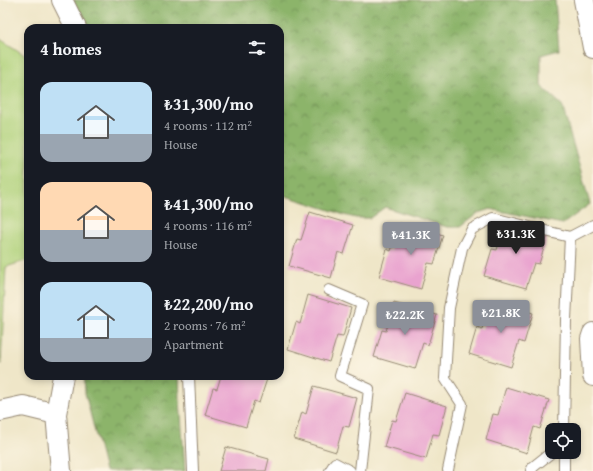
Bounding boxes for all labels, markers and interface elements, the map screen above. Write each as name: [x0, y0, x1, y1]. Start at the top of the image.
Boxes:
text: 4 homes: [40, 36, 102, 61]
icon: filters: [246, 37, 268, 59]
text: ₺31,300/mo: [164, 91, 253, 116]
icon: home: [72, 98, 120, 146]
text: 4 rooms · 112 m²: [164, 116, 252, 135]
text: House: [164, 135, 198, 154]
text: ₺41,300/mo: [164, 191, 253, 216]
icon: home: [72, 198, 120, 246]
text: 4 rooms · 116 m²: [164, 216, 252, 235]
pin: ₺31.3K: [483, 221, 549, 255]
pin: ₺41.3K: [378, 222, 444, 256]
text: ₺31.3K: [497, 224, 535, 243]
text: ₺41.3K: [392, 225, 430, 244]
text: House: [164, 235, 198, 254]
text: ₺22,200/mo: [164, 291, 253, 316]
icon: home: [72, 298, 120, 346]
pin: ₺21.8K: [468, 300, 534, 334]
pin: ₺22.2K: [372, 302, 438, 336]
text: ₺21.8K: [482, 303, 520, 322]
text: ₺22.2K: [386, 305, 424, 324]
text: 2 rooms · 76 m²: [164, 316, 246, 335]
text: Apartment: [164, 335, 224, 354]
map controls: [545, 423, 581, 459]
button: locate: [545, 423, 581, 459]

